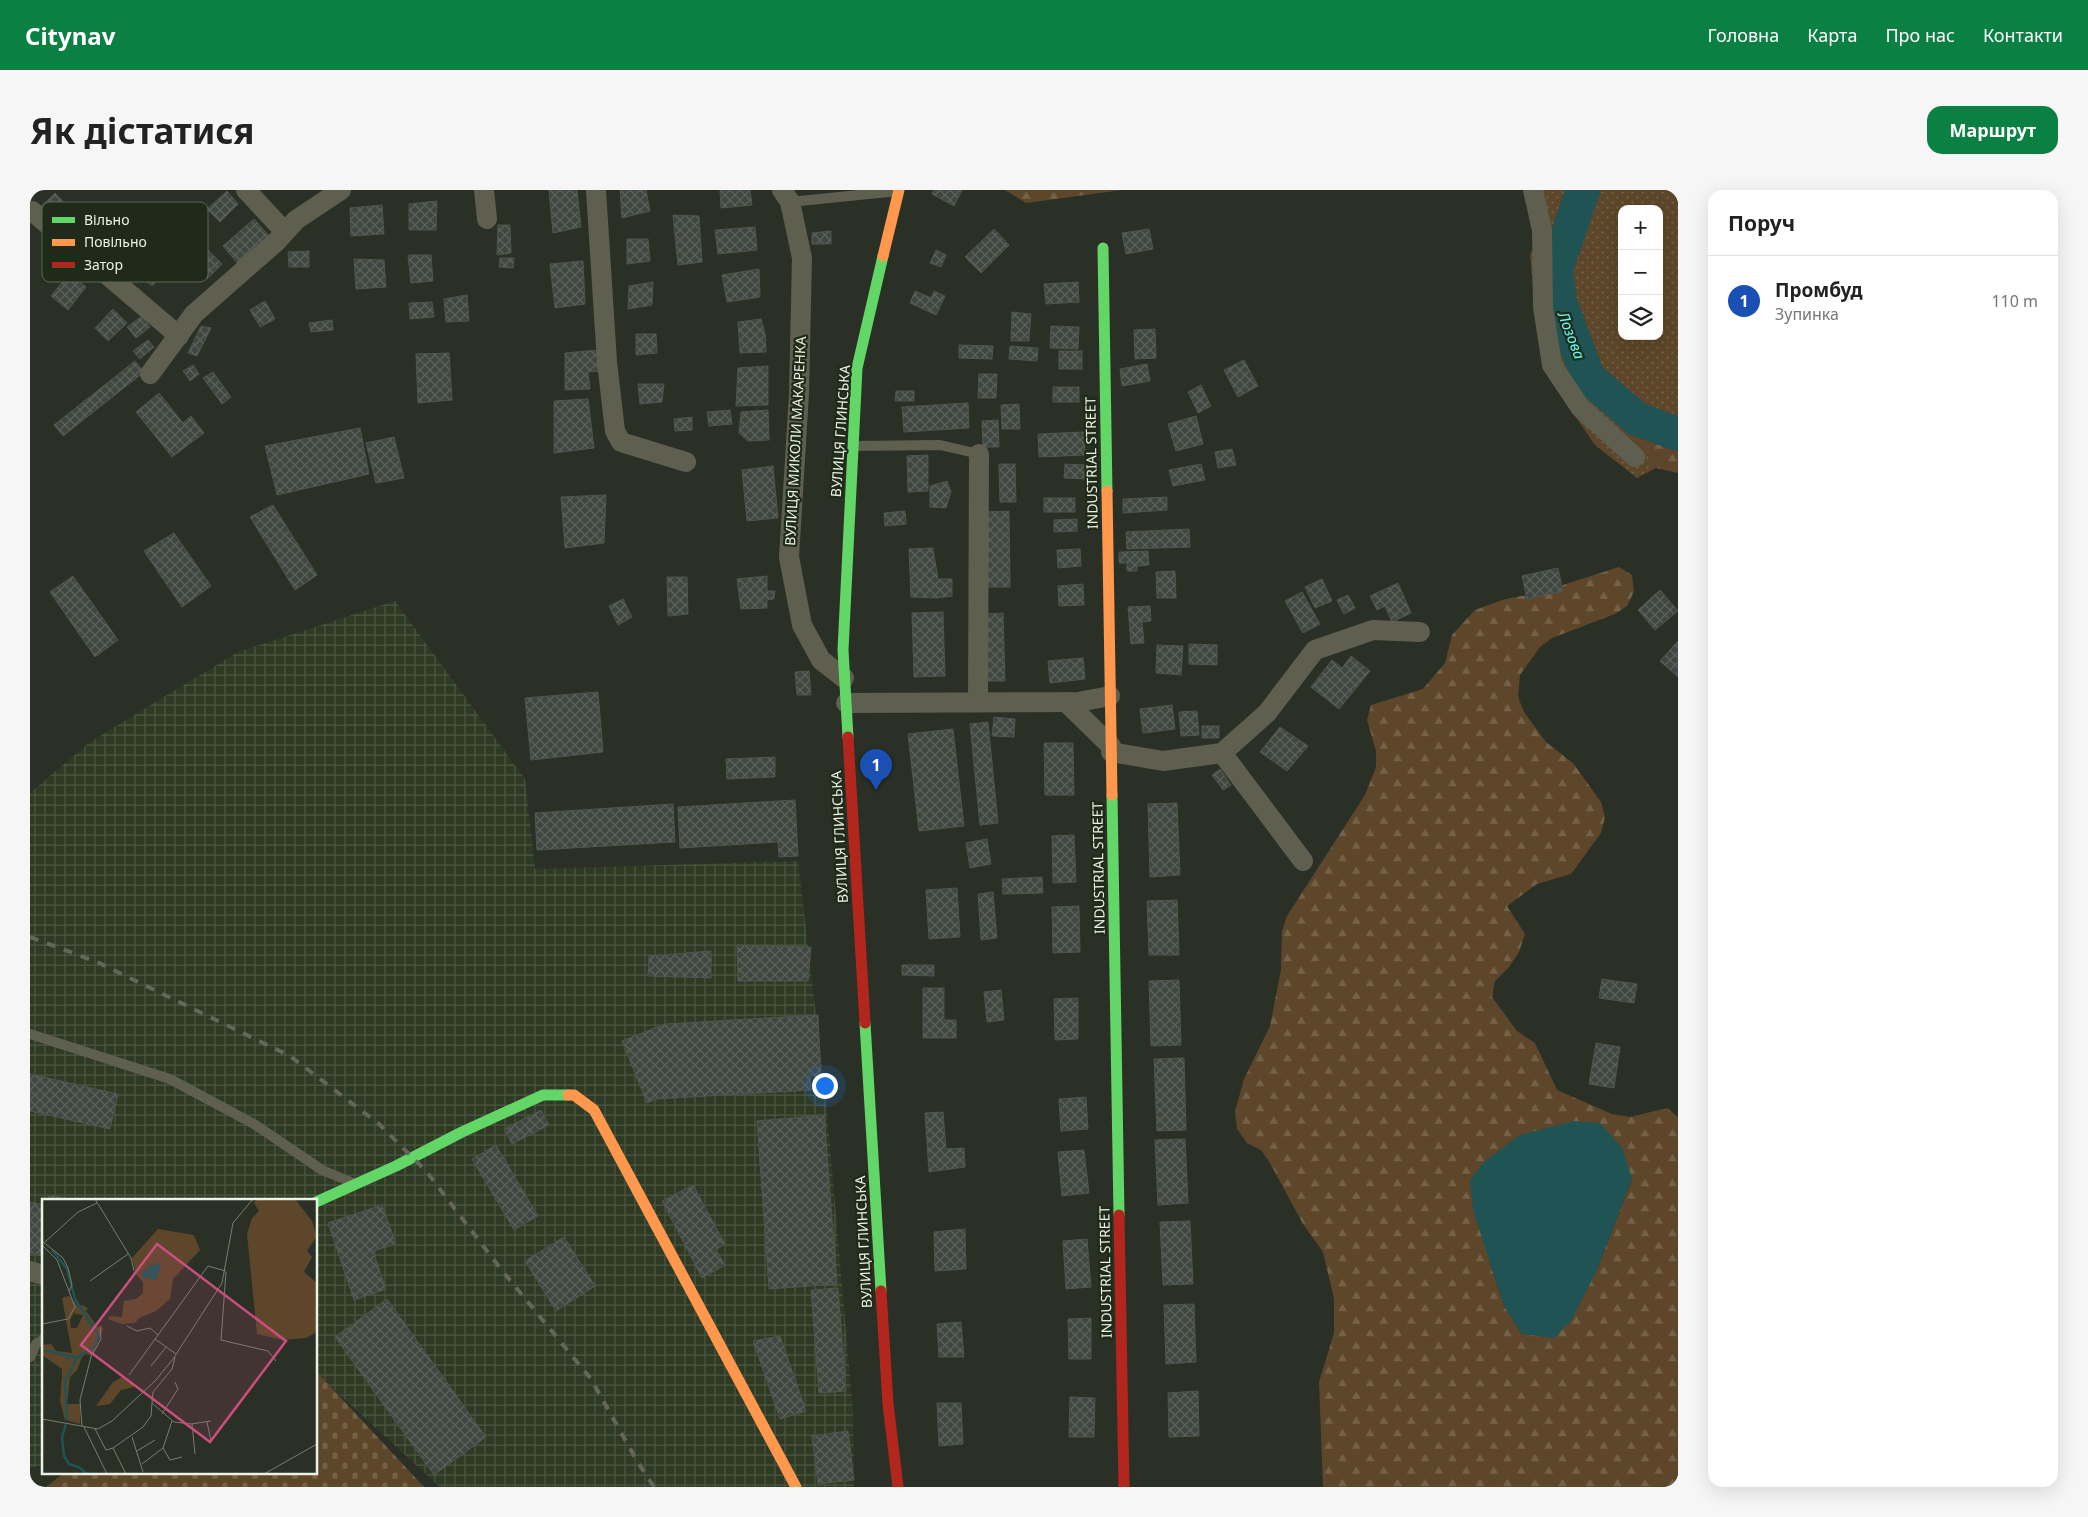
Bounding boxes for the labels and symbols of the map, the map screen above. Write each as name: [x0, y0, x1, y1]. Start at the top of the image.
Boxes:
legend: [42, 202, 208, 282]
text: Вільно: [84, 210, 129, 229]
text: Повільно: [84, 232, 147, 251]
text: Затор: [84, 255, 123, 274]
water label: Лозова: [1553, 307, 1590, 362]
street label: ВУЛИЦЯ МИКОЛИ МАКАРЕНКА: [780, 336, 810, 546]
street label: ВУЛИЦЯ ГЛИНСЬКА: [826, 364, 854, 498]
street label: INDUSTRIAL STREET: [1080, 397, 1102, 529]
pin: 1: [860, 749, 892, 790]
street label: ВУЛИЦЯ ГЛИНСЬКА: [826, 770, 852, 904]
street label: INDUSTRIAL STREET: [1087, 802, 1109, 934]
your location: [812, 1073, 838, 1099]
street label: ВУЛИЦЯ ГЛИНСЬКА: [850, 1175, 876, 1309]
inset map: [42, 1199, 318, 1474]
street label: INDUSTRIAL STREET: [1094, 1206, 1116, 1338]

